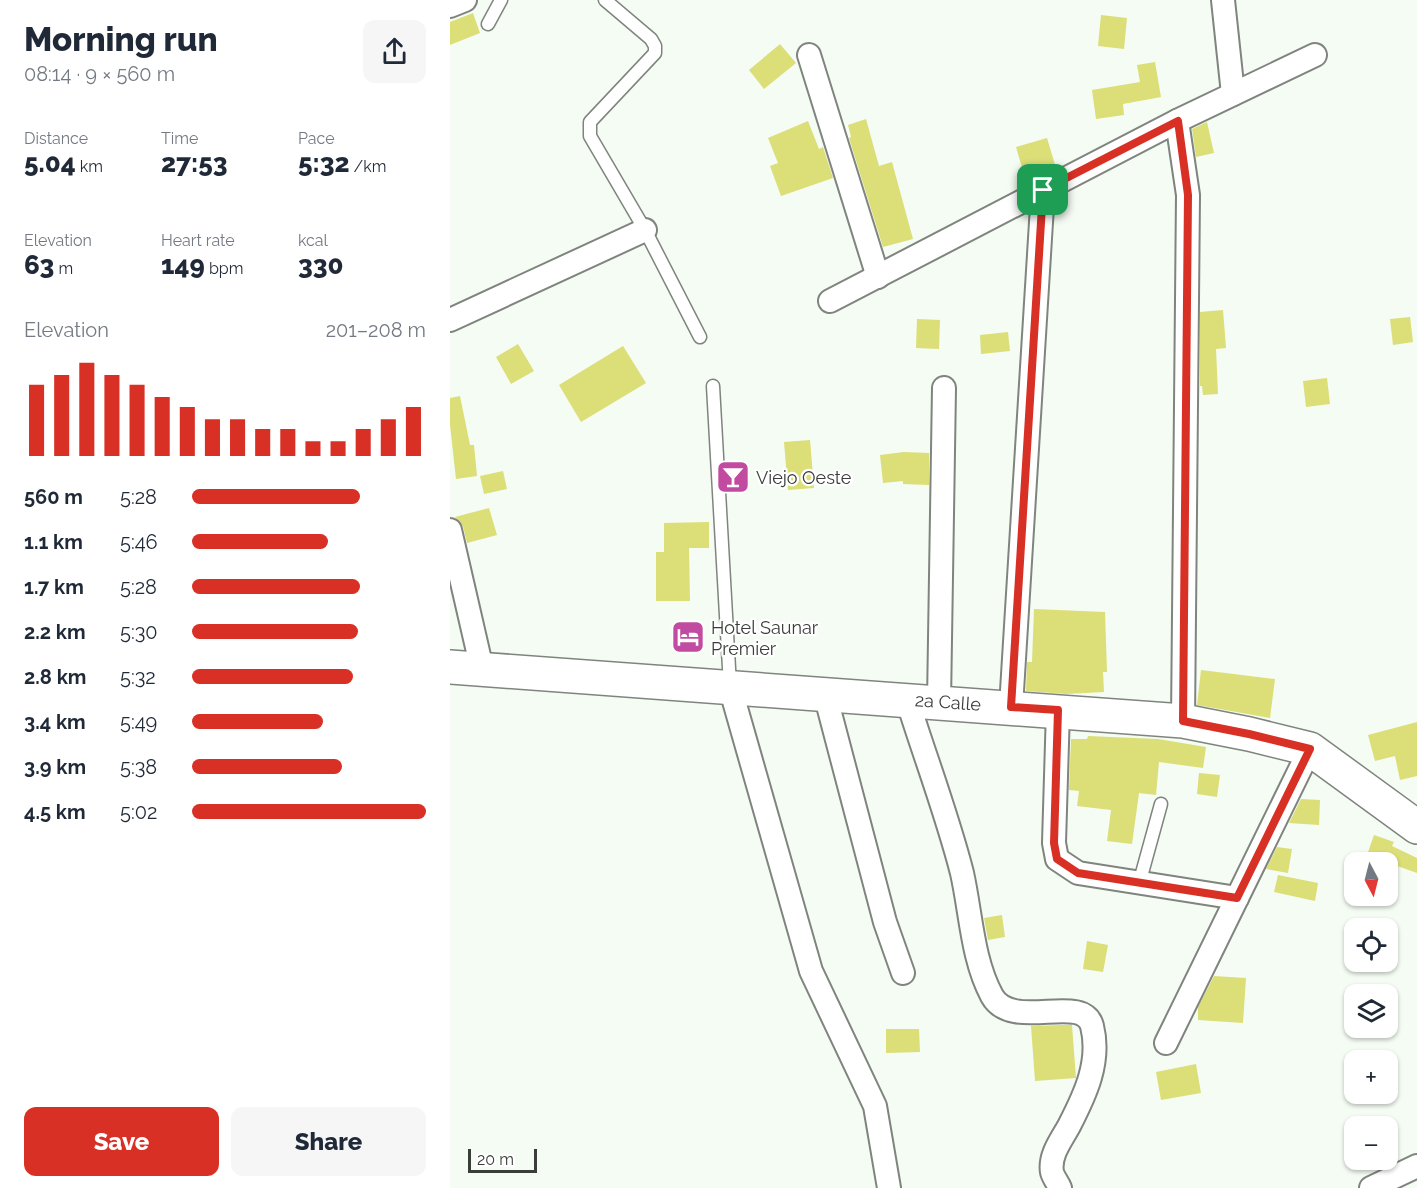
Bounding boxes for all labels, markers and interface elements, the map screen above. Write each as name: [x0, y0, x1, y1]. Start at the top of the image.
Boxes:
text: Morning run: [24, 20, 218, 59]
button: share: [363, 20, 426, 83]
text: 08:14 · 9 × 560 m: [24, 62, 175, 86]
text: Distance: [24, 129, 88, 148]
text: Time: [161, 129, 198, 148]
text: Pace: [298, 129, 335, 148]
text: 5.04: [24, 148, 76, 178]
text: 27:53: [161, 148, 227, 178]
text: 5:32: [298, 148, 350, 178]
text: km: [76, 157, 103, 176]
text: /km: [350, 157, 386, 176]
pin: [1017, 164, 1068, 215]
icon: arrive: [1026, 173, 1059, 206]
text: Elevation: [24, 231, 92, 250]
text: Heart rate: [161, 231, 235, 250]
text: kcal: [298, 231, 328, 250]
text: 63: [24, 250, 54, 280]
text: 149: [161, 250, 205, 280]
text: 330: [298, 250, 344, 280]
text: m: [54, 259, 73, 278]
text: bpm: [205, 259, 243, 278]
text: Elevation: [24, 318, 109, 342]
text: 201–208 m: [326, 318, 426, 342]
bar icon: Viejo Oeste: [715, 459, 751, 495]
place label: Viejo Oeste: [756, 467, 852, 488]
text: 560 m: [24, 485, 83, 509]
text: 5:28: [120, 485, 157, 509]
text: 1.1 km: [24, 530, 83, 554]
text: 5:46: [120, 530, 158, 554]
text: 1.7 km: [24, 575, 84, 599]
text: 5:28: [120, 575, 157, 599]
place label: Hotel Saunar Premier: [711, 617, 819, 659]
hotel icon: Hotel Saunar Premier: [670, 619, 706, 655]
text: 2.2 km: [24, 620, 86, 644]
text: 5:30: [120, 620, 158, 644]
text: 2.8 km: [24, 665, 86, 689]
text: 5:32: [120, 665, 156, 689]
street label: 2a Calle: [914, 689, 982, 715]
text: 3.4 km: [24, 710, 86, 734]
text: 5:49: [120, 710, 157, 734]
text: 3.9 km: [24, 755, 86, 779]
text: 5:38: [120, 755, 157, 779]
text: 4.5 km: [24, 800, 86, 824]
text: 5:02: [120, 800, 157, 824]
north arrow: [1344, 852, 1398, 906]
map controls: [1344, 852, 1398, 1170]
button: locate: [1344, 918, 1398, 972]
button: layers: [1344, 984, 1398, 1038]
button: +: [1344, 1050, 1398, 1104]
button: Save: [24, 1107, 219, 1176]
button: Share: [231, 1107, 426, 1176]
button: −: [1344, 1116, 1398, 1170]
scale bar: [468, 1146, 537, 1174]
text: 20 m: [477, 1150, 514, 1169]

